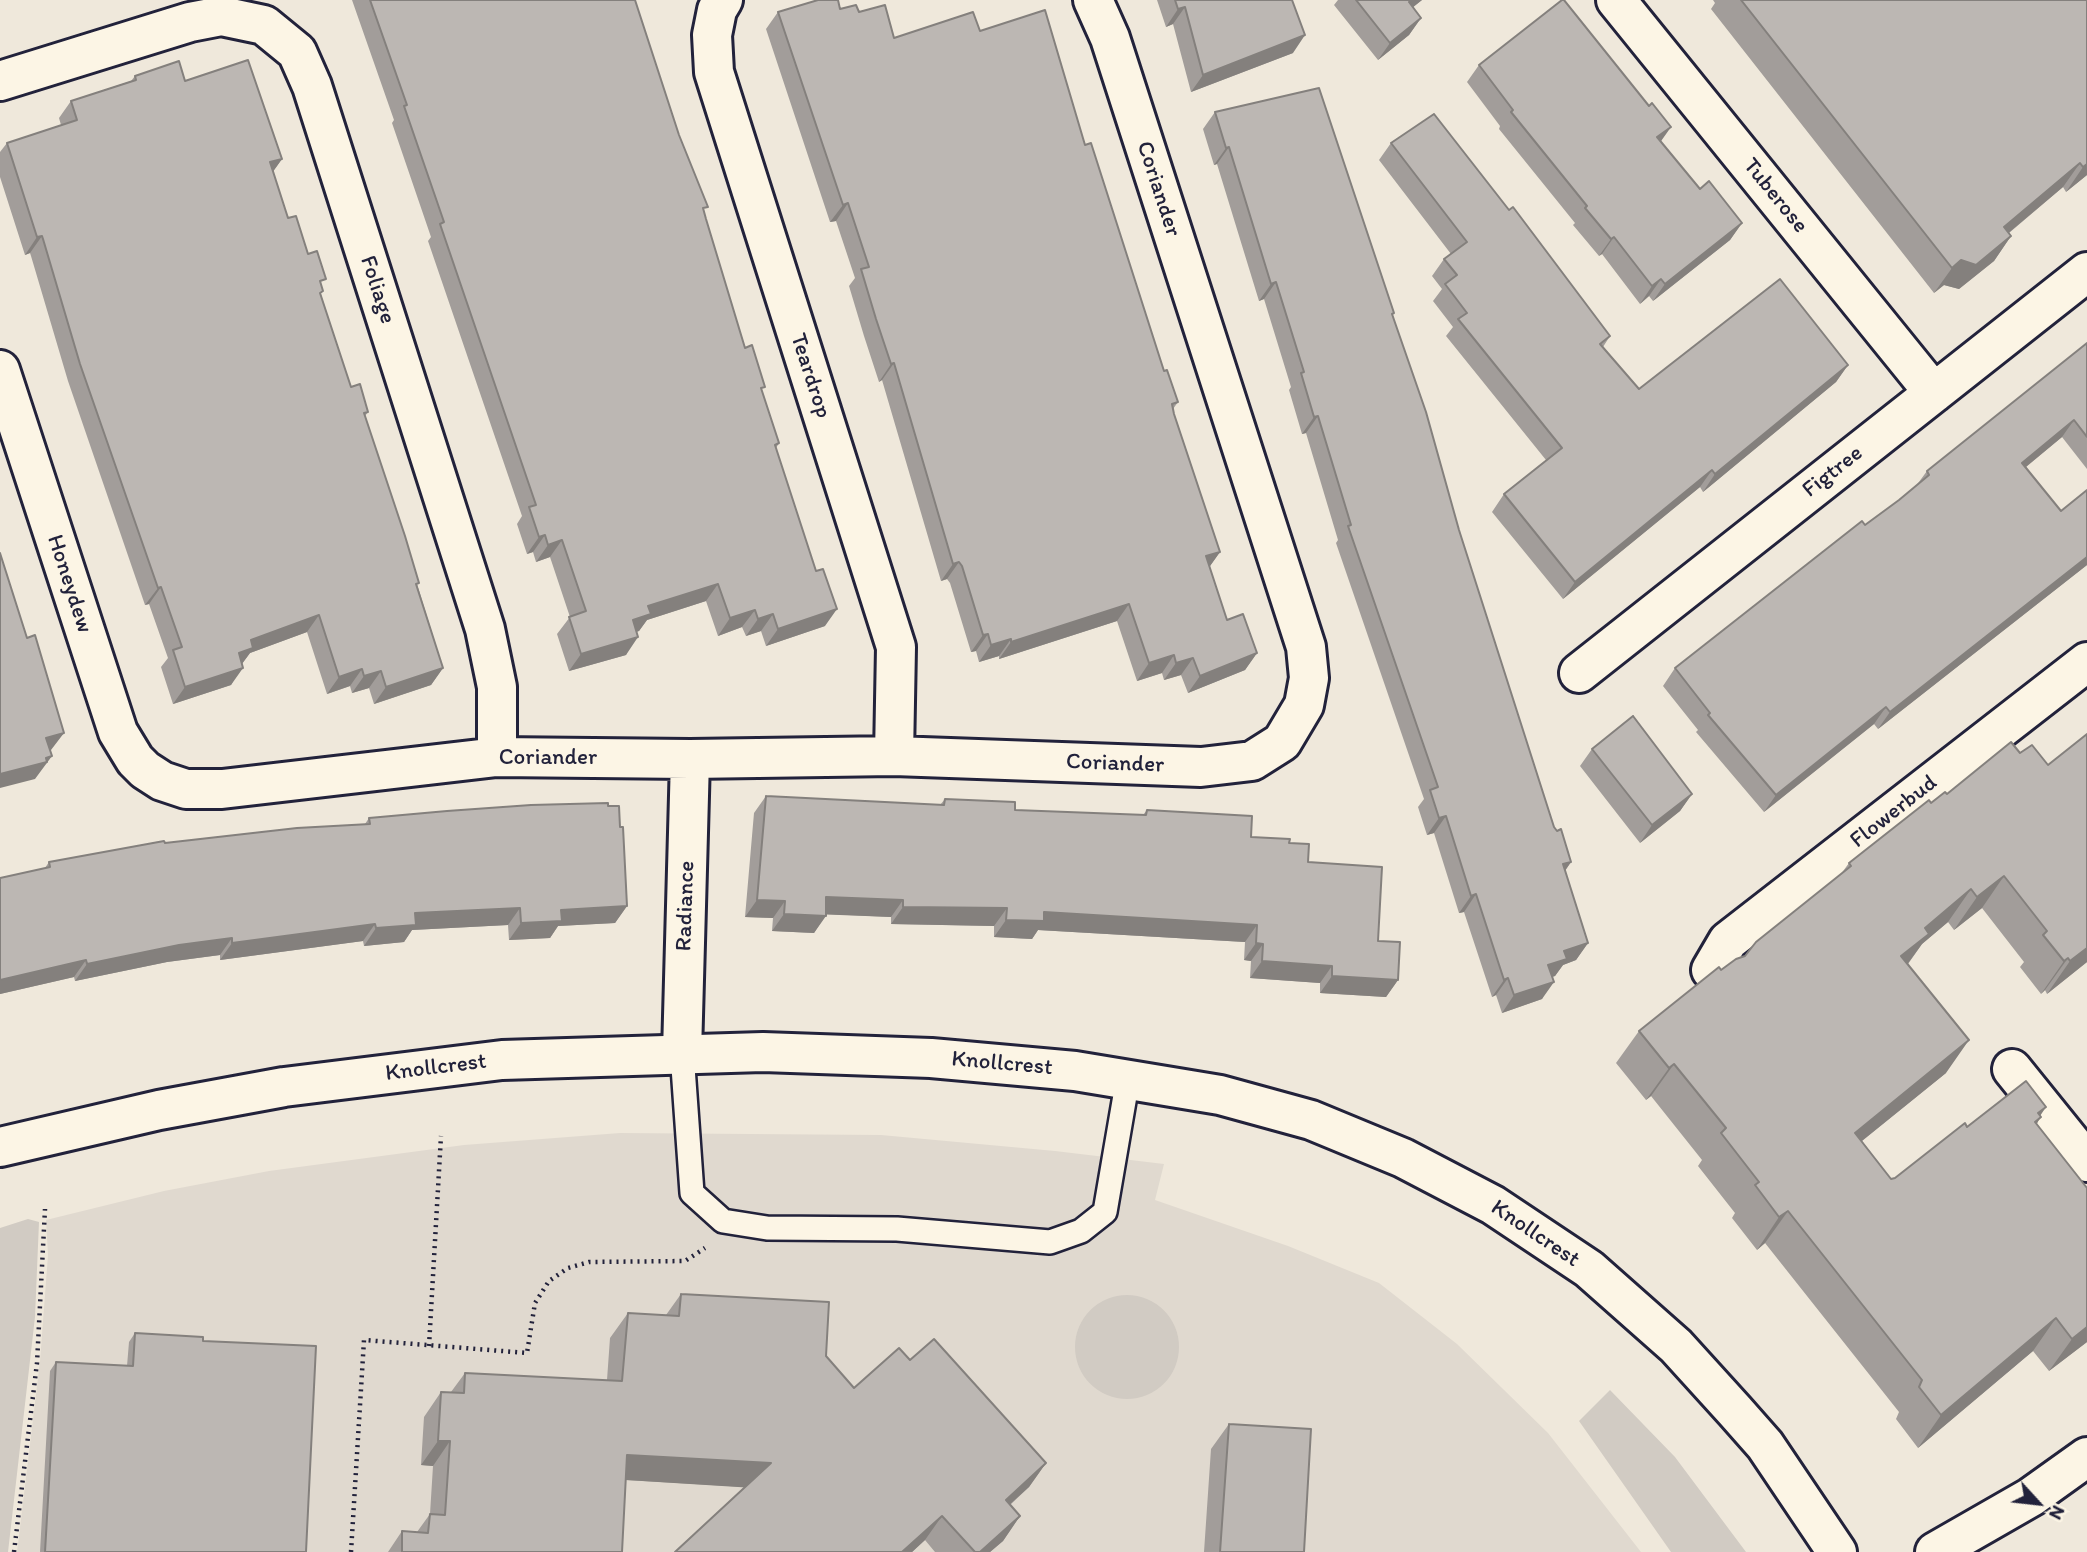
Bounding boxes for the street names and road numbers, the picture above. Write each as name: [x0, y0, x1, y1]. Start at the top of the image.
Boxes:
street label: Coriander: [1130, 138, 1186, 240]
street label: Tuberose: [1736, 153, 1814, 239]
street label: Foliage: [353, 253, 401, 327]
street label: Teardrop: [783, 330, 837, 422]
street label: Figtree: [1797, 440, 1869, 504]
street label: Honeydew: [40, 531, 98, 637]
street label: Coriander: [499, 744, 597, 772]
street label: Coriander: [1065, 748, 1165, 780]
street label: Flowerbud: [1845, 769, 1943, 855]
street label: Radiance: [671, 860, 701, 952]
street label: Knollcrest: [950, 1046, 1054, 1082]
street label: Knollcrest: [384, 1048, 488, 1088]
street label: Knollcrest: [1485, 1194, 1585, 1274]

